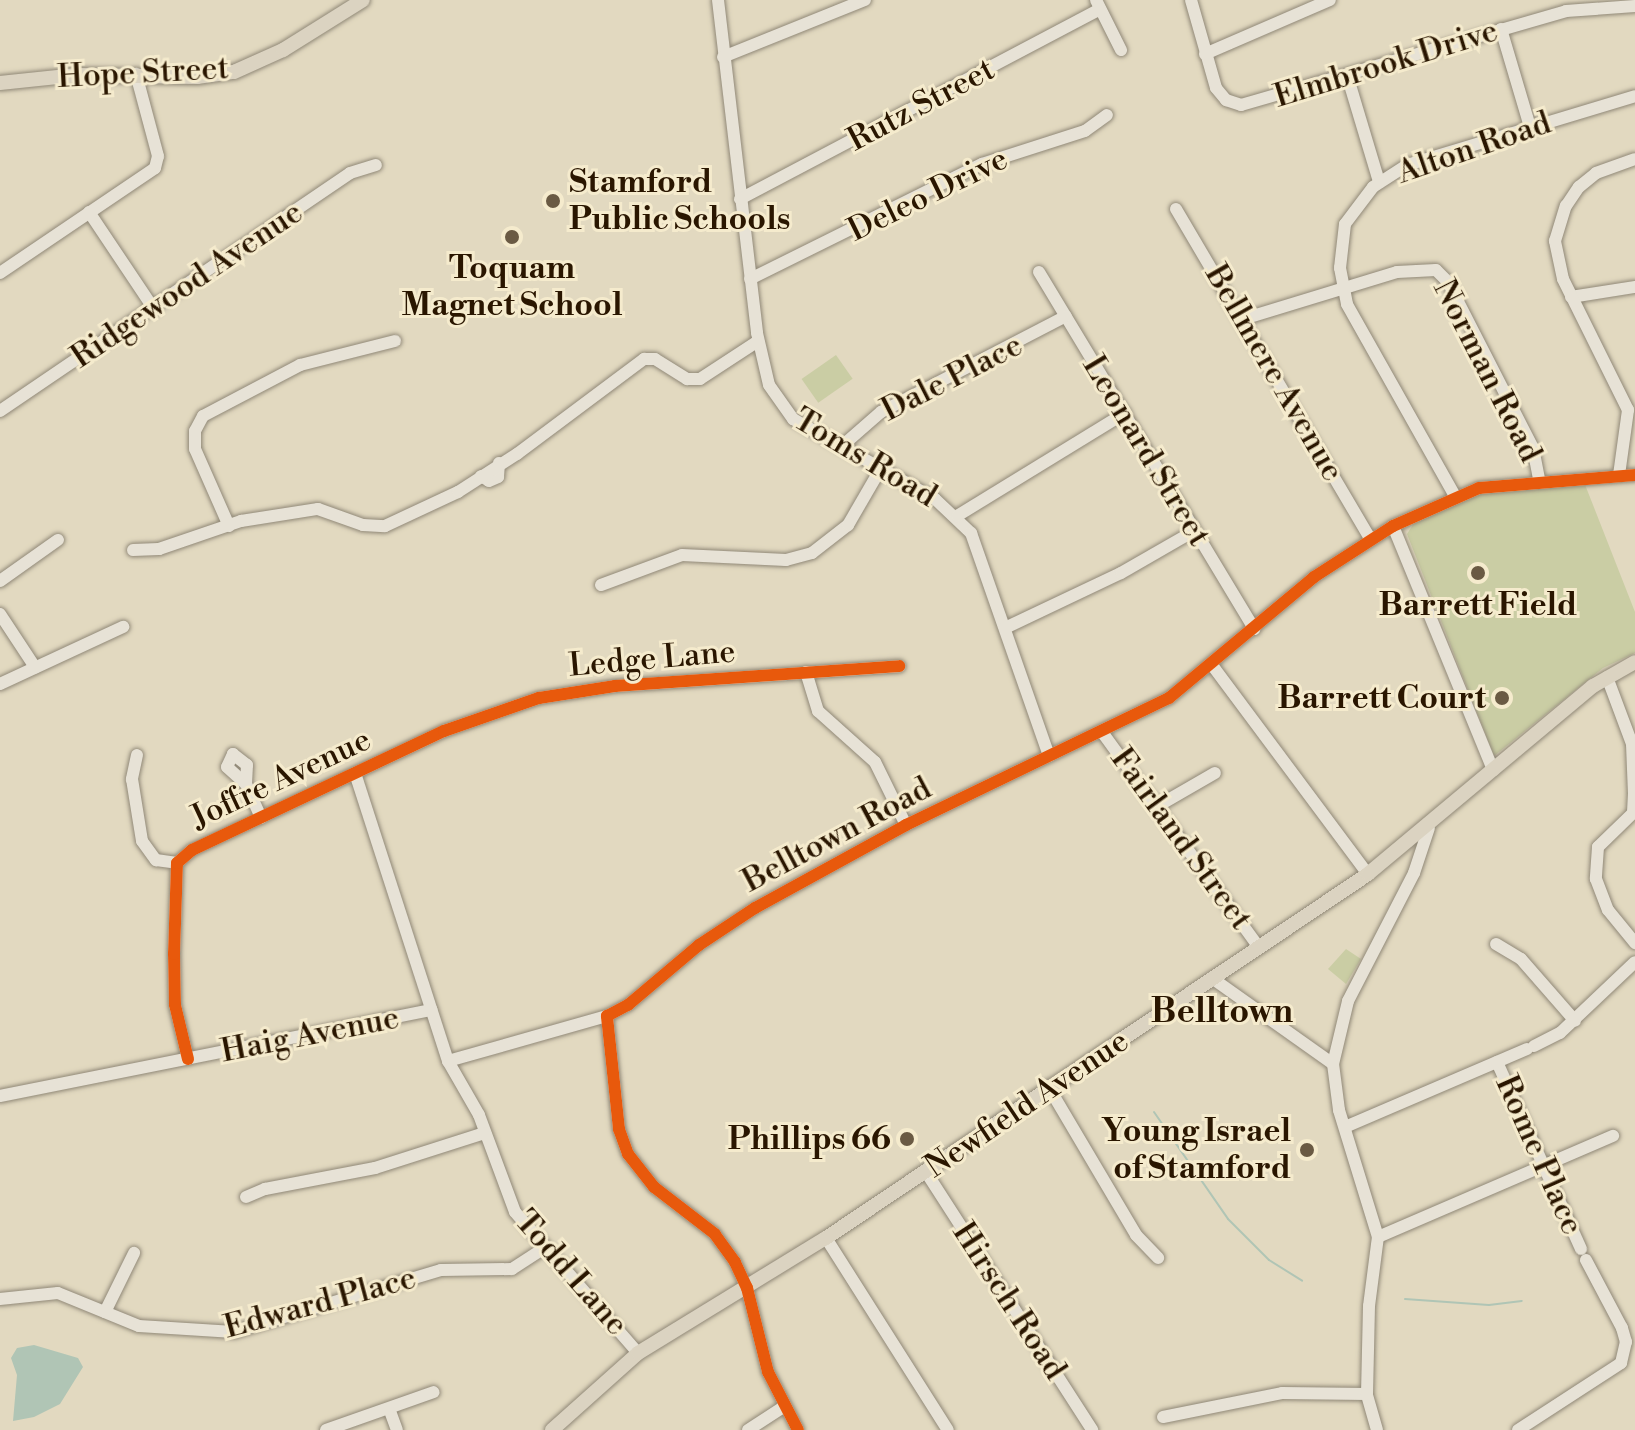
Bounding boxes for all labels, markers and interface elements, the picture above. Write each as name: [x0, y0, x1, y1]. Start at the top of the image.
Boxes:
street label: Elmbrook Drive: [1269, 12, 1503, 116]
street label: Hope Street: [56, 49, 230, 97]
street label: Rutz Street: [841, 50, 1001, 160]
street label: Alton Road: [1392, 104, 1556, 192]
street label: Deleo Drive: [842, 140, 1014, 250]
place label: Stamford Public Schools: [569, 164, 790, 239]
marker: Stamford Public Schools: [544, 192, 562, 210]
street label: Ridgewood Avenue: [64, 193, 310, 377]
marker: Toquam Magnet School: [503, 228, 521, 246]
place label: Toquam Magnet School: [402, 250, 622, 325]
street label: Bellmere Avenue: [1196, 258, 1352, 488]
street label: Norman Road: [1425, 273, 1549, 469]
street label: Dale Place: [875, 326, 1029, 430]
street label: Leonard Street: [1074, 349, 1218, 553]
street label: Toms Road: [786, 400, 944, 516]
marker: Barrett Field: [1469, 564, 1487, 582]
place label: Barrett Field: [1379, 586, 1577, 624]
street label: Ledge Lane: [567, 633, 737, 685]
place label: Barrett Court: [1278, 679, 1486, 717]
marker: Barrett Court: [1493, 689, 1511, 707]
street label: Joffre Avenue: [185, 721, 377, 837]
street label: Fairland Street: [1102, 741, 1260, 937]
street label: Belltown Road: [736, 769, 938, 901]
district label: Belltown: [1151, 993, 1293, 1033]
street label: Haig Avenue: [217, 999, 403, 1071]
street label: Newfield Avenue: [918, 1022, 1136, 1186]
street label: Rome Place: [1487, 1069, 1591, 1241]
place label: Young Israel of Stamford: [1101, 1113, 1291, 1188]
place label: Phillips 66: [728, 1120, 891, 1158]
marker: Phillips 66: [898, 1130, 916, 1148]
marker: Young Israel of Stamford: [1298, 1141, 1316, 1159]
street label: Todd Lane: [506, 1203, 636, 1343]
street label: Hirsch Road: [944, 1215, 1074, 1387]
street label: Edward Place: [220, 1259, 420, 1347]

